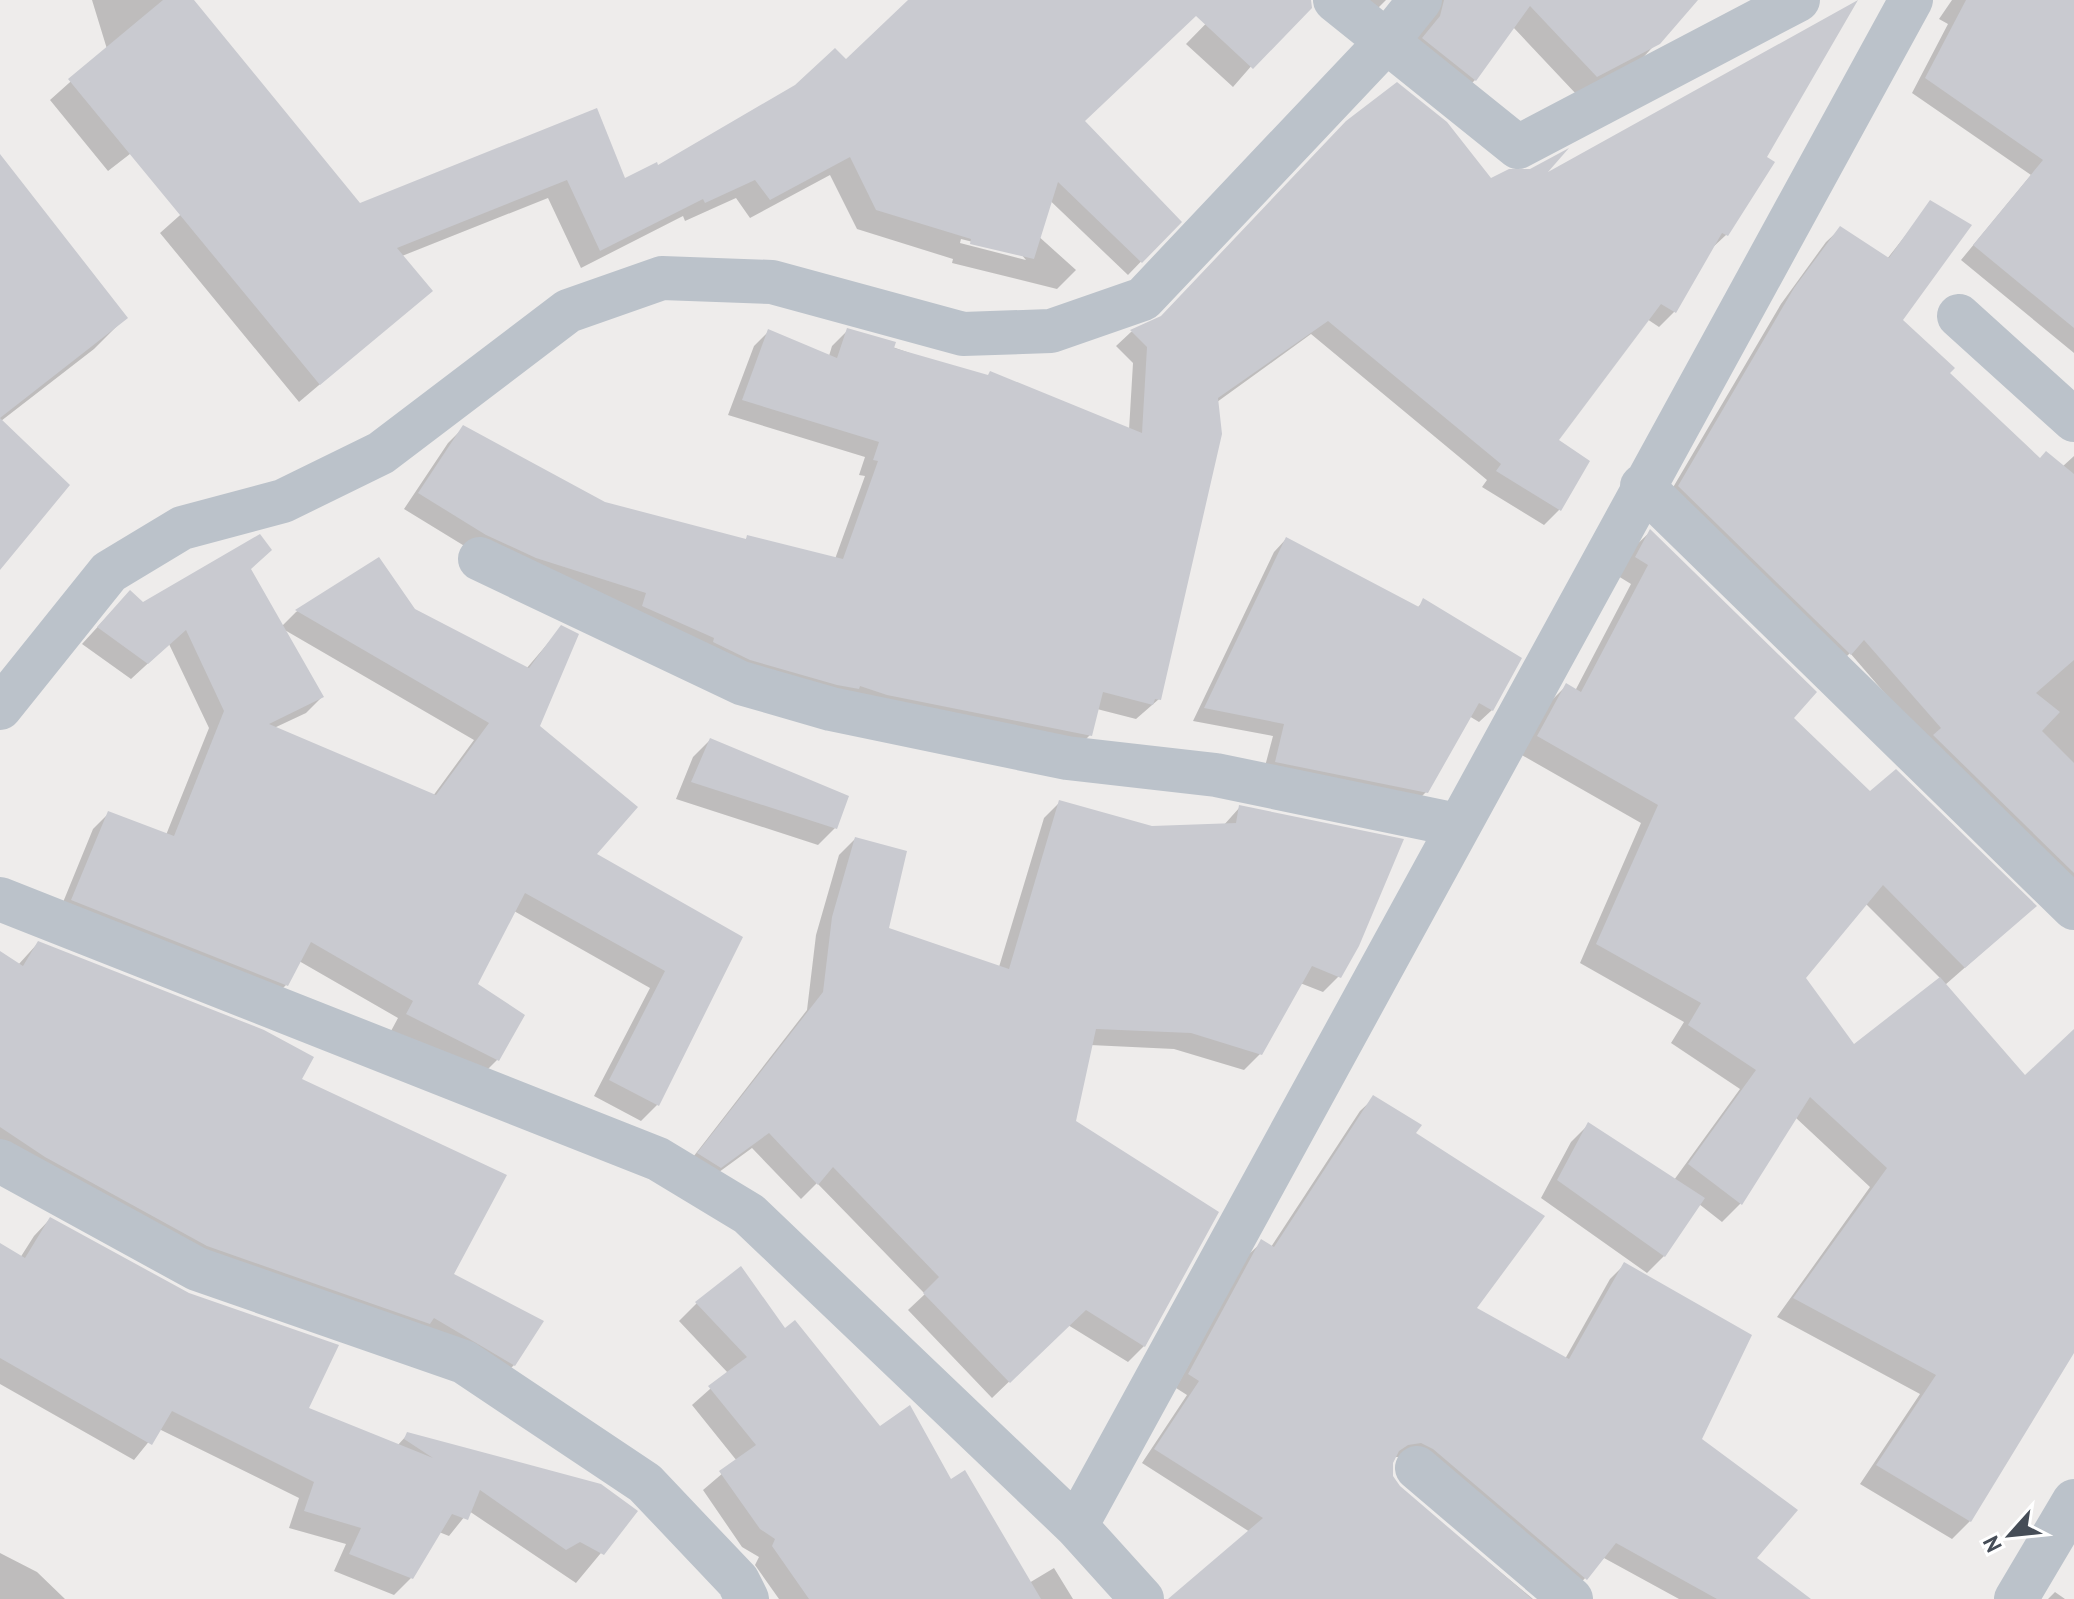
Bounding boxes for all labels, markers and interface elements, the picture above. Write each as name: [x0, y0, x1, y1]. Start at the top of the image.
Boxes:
north arrow: [1970, 1495, 2050, 1575]
text: N: [1976, 1531, 2008, 1557]

